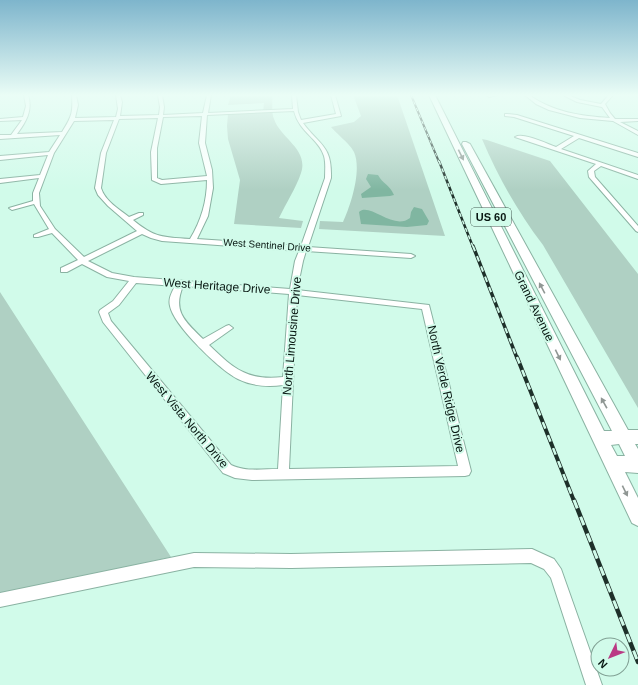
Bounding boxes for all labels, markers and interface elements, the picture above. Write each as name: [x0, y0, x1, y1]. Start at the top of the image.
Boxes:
one-way arrow: [458, 149, 464, 161]
road number: US 60: [471, 208, 511, 226]
street label: West Sentinel Drive: [223, 236, 312, 254]
street label: Grand Avenue: [511, 269, 557, 344]
street label: West Heritage Drive: [163, 275, 271, 297]
street label: North Limousine Drive: [280, 276, 304, 396]
one-way arrow: [539, 283, 546, 294]
street label: North Verde Ridge Drive: [425, 324, 468, 454]
one-way arrow: [555, 349, 561, 361]
street label: West Vista North Drive: [143, 369, 231, 471]
one-way arrow: [601, 397, 608, 409]
one-way arrow: [622, 485, 628, 496]
north arrow: [590, 637, 630, 677]
text: N: [596, 657, 610, 671]

